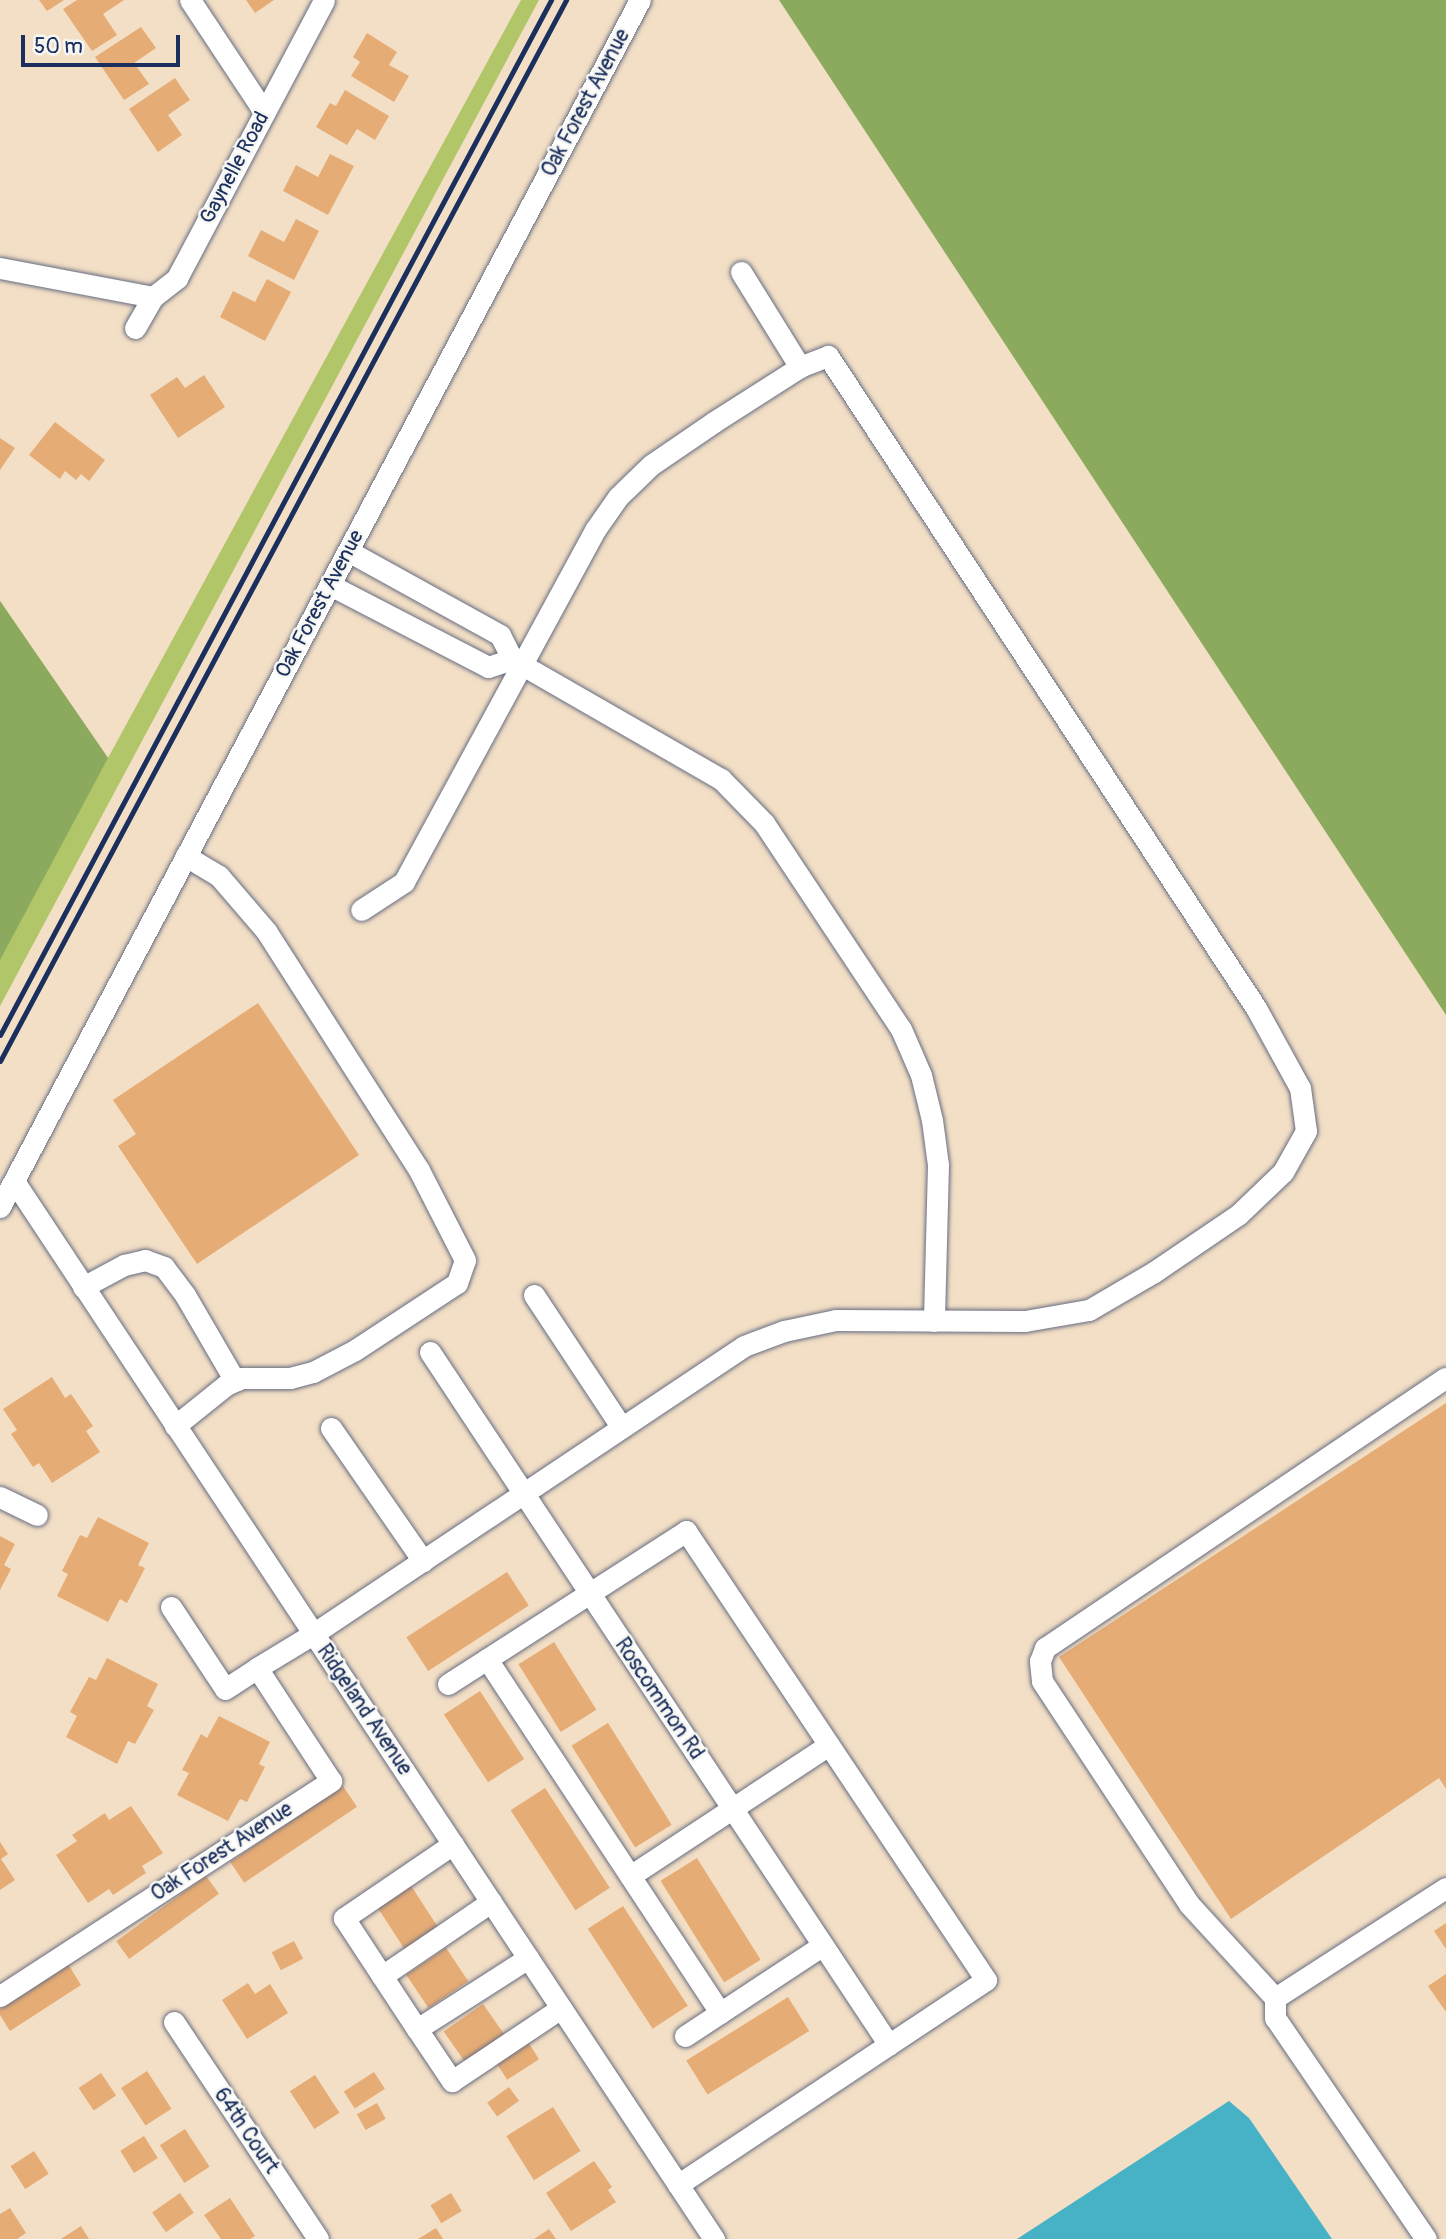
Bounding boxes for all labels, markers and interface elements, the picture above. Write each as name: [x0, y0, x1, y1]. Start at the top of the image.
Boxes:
scale bar: [24, 21, 184, 65]
street label: Oak Forest Avenue: [536, 25, 636, 181]
text: 50 m: [34, 33, 83, 60]
street label: Gaynelle Road: [195, 108, 275, 228]
street label: Oak Forest Avenue: [270, 526, 370, 682]
street label: Roscommon Rd: [609, 1633, 709, 1765]
street label: Ridgeland Avenue: [311, 1640, 417, 1780]
street label: Oak Forest Avenue: [147, 1797, 297, 1907]
street label: 64th Court: [208, 2083, 284, 2179]

